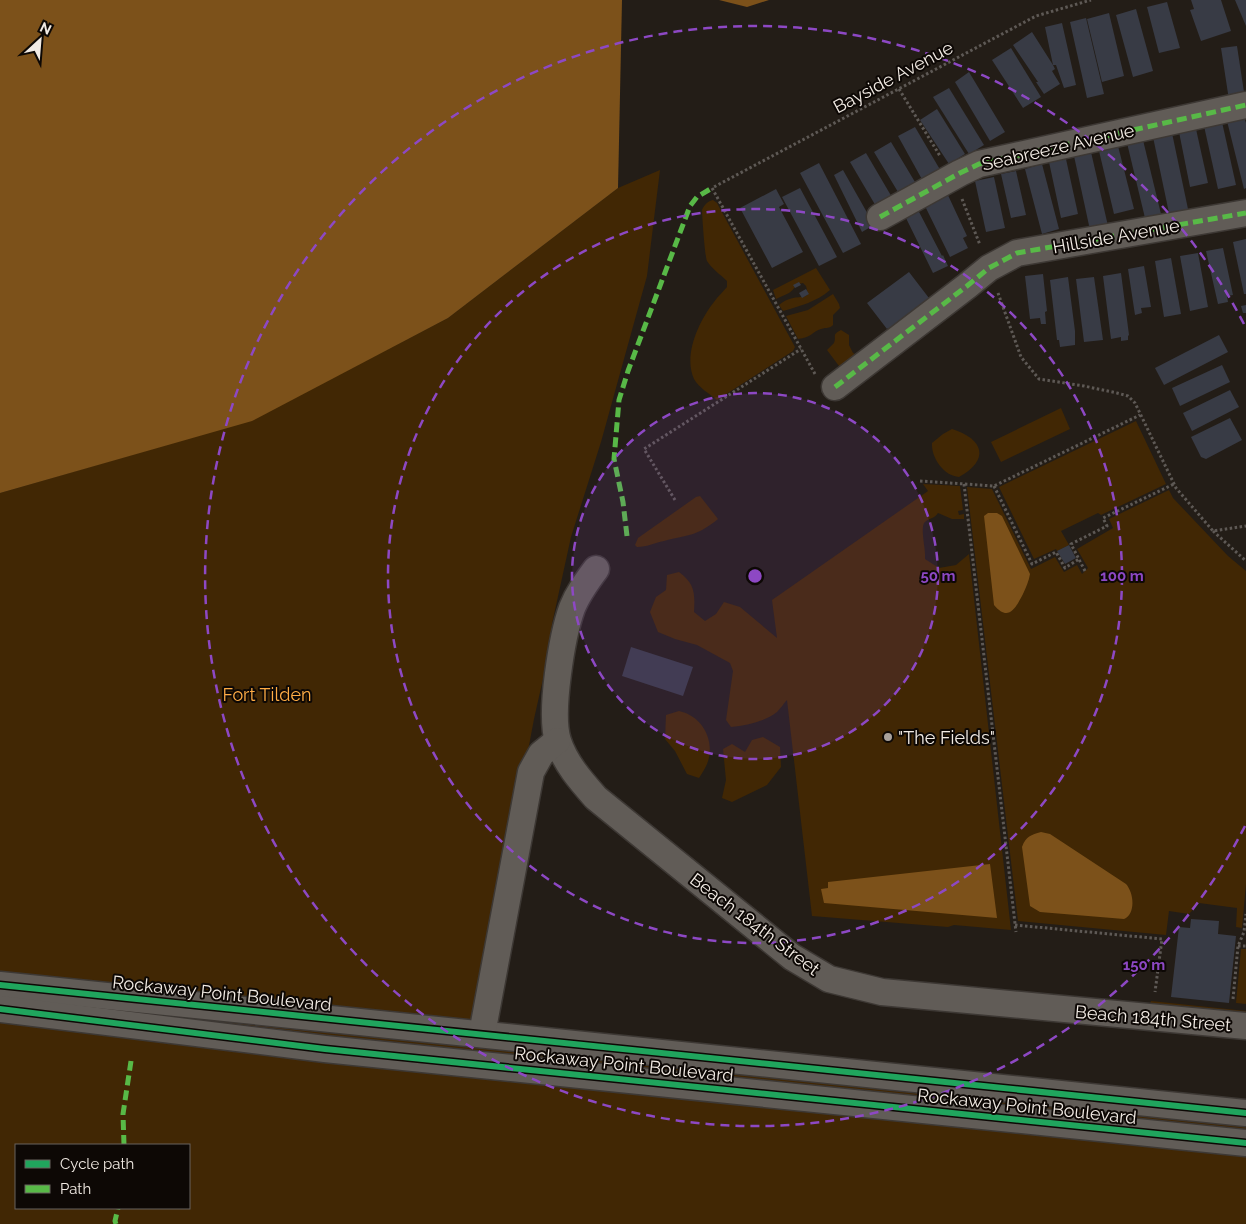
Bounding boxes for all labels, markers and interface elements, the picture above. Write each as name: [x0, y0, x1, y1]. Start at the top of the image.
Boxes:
north arrow: [15, 15, 65, 65]
text: N: [37, 19, 54, 38]
street label: Bayside Avenue: [830, 36, 957, 117]
street label: Seabreeze Avenue: [980, 119, 1137, 175]
street label: Hillside Avenue: [1051, 214, 1182, 258]
centre of rings: [746, 567, 764, 585]
text: 50 m: [920, 567, 956, 585]
text: 100 m: [1100, 567, 1144, 585]
park label: Fort Tilden: [222, 684, 312, 705]
place label: "The Fields": [898, 727, 995, 748]
marker: "The Fields": [882, 731, 894, 743]
street label: Beach 184th Street: [686, 869, 824, 979]
text: 150 m: [1123, 956, 1165, 974]
street label: Rockaway Point Boulevard: [111, 971, 333, 1015]
street label: Beach 184th Street: [1074, 1001, 1232, 1035]
street label: Rockaway Point Boulevard: [513, 1042, 735, 1086]
street label: Rockaway Point Boulevard: [916, 1084, 1138, 1128]
legend: [15, 1144, 190, 1209]
text: Cycle path: [60, 1155, 134, 1173]
text: Path: [60, 1180, 91, 1198]

